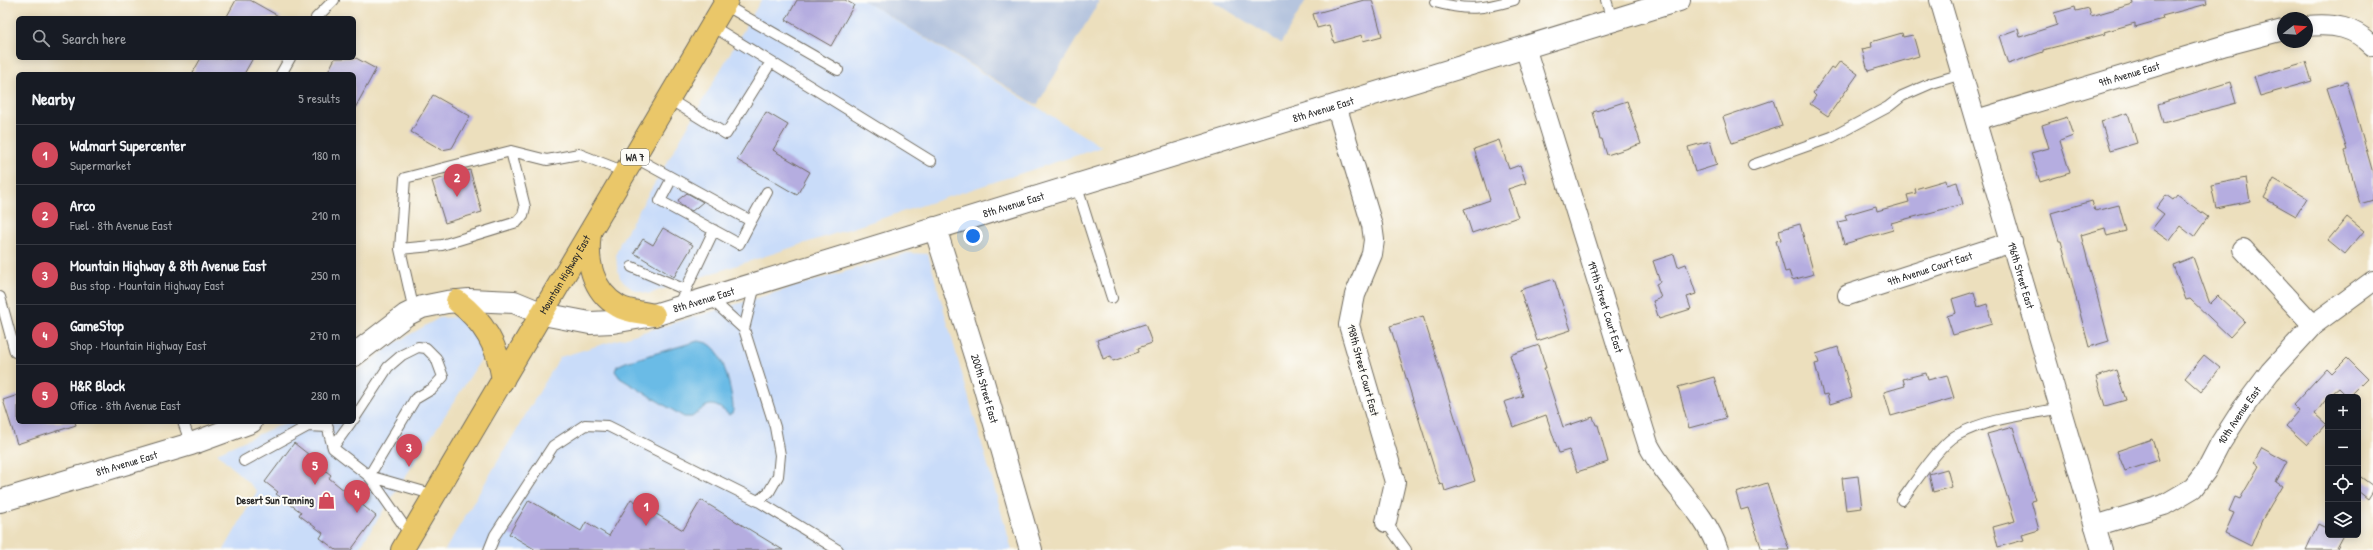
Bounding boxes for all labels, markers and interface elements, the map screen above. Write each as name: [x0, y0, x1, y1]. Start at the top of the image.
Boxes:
north arrow: [2277, 12, 2313, 48]
search box: [16, 16, 356, 60]
icon: search: [30, 27, 52, 49]
text: Search here: [62, 28, 126, 49]
street label: 9th Avenue East: [2097, 58, 2161, 90]
text: Nearby: [32, 87, 75, 110]
text: 5 results: [298, 89, 340, 107]
street label: 8th Avenue East: [1291, 93, 1356, 125]
text: Walmart Supercenter: [70, 135, 186, 156]
text: 1: [43, 146, 47, 164]
text: 180 m: [312, 146, 340, 164]
road number: WA 7: [621, 149, 649, 165]
text: Supermarket: [70, 156, 131, 174]
pin: 2: [444, 164, 470, 197]
street label: 8th Avenue East: [981, 188, 1046, 221]
text: Arco: [70, 195, 95, 216]
text: 2: [42, 206, 48, 224]
text: 210 m: [312, 206, 340, 224]
text: Fuel · 8th Avenue East: [70, 216, 172, 234]
your location: [963, 226, 983, 246]
street label: Mountain Highway East: [536, 232, 594, 317]
street label: 196th Street East: [2005, 240, 2038, 310]
street label: 9th Avenue Court East: [1886, 248, 1974, 289]
text: Mountain Highway & 8th Avenue East: [70, 255, 266, 276]
street label: 197th Street Court East: [1585, 259, 1626, 355]
text: 3: [42, 266, 48, 284]
text: 250 m: [311, 266, 340, 284]
text: Bus stop · Mountain Highway East: [70, 276, 224, 294]
street label: 8th Avenue East: [671, 284, 736, 316]
text: GameStop: [70, 315, 124, 336]
street label: 198th Street Court East: [1344, 323, 1382, 418]
text: 4: [43, 326, 47, 344]
text: 270 m: [310, 326, 340, 344]
text: Shop · Mountain Highway East: [70, 336, 206, 354]
street label: 200th Street East: [968, 352, 1001, 425]
text: H&R Block: [70, 375, 125, 396]
street label: 10th Avenue East: [2214, 383, 2264, 447]
text: 5: [42, 386, 48, 404]
text: 280 m: [311, 386, 340, 404]
map controls: [2325, 394, 2361, 538]
button: +: [2325, 394, 2361, 430]
text: Office · 8th Avenue East: [70, 396, 181, 414]
button: −: [2325, 430, 2361, 466]
pin: 3: [396, 434, 422, 467]
street label: 8th Avenue East: [94, 447, 159, 479]
pin: 5: [302, 452, 328, 485]
button: locate: [2325, 466, 2361, 502]
pin: 4: [344, 480, 370, 513]
shop icon: Desert Sun Tanning: [317, 490, 337, 510]
place label: Desert Sun Tanning: [237, 493, 314, 508]
pin: 1: [633, 493, 659, 526]
button: layers: [2325, 502, 2361, 538]

